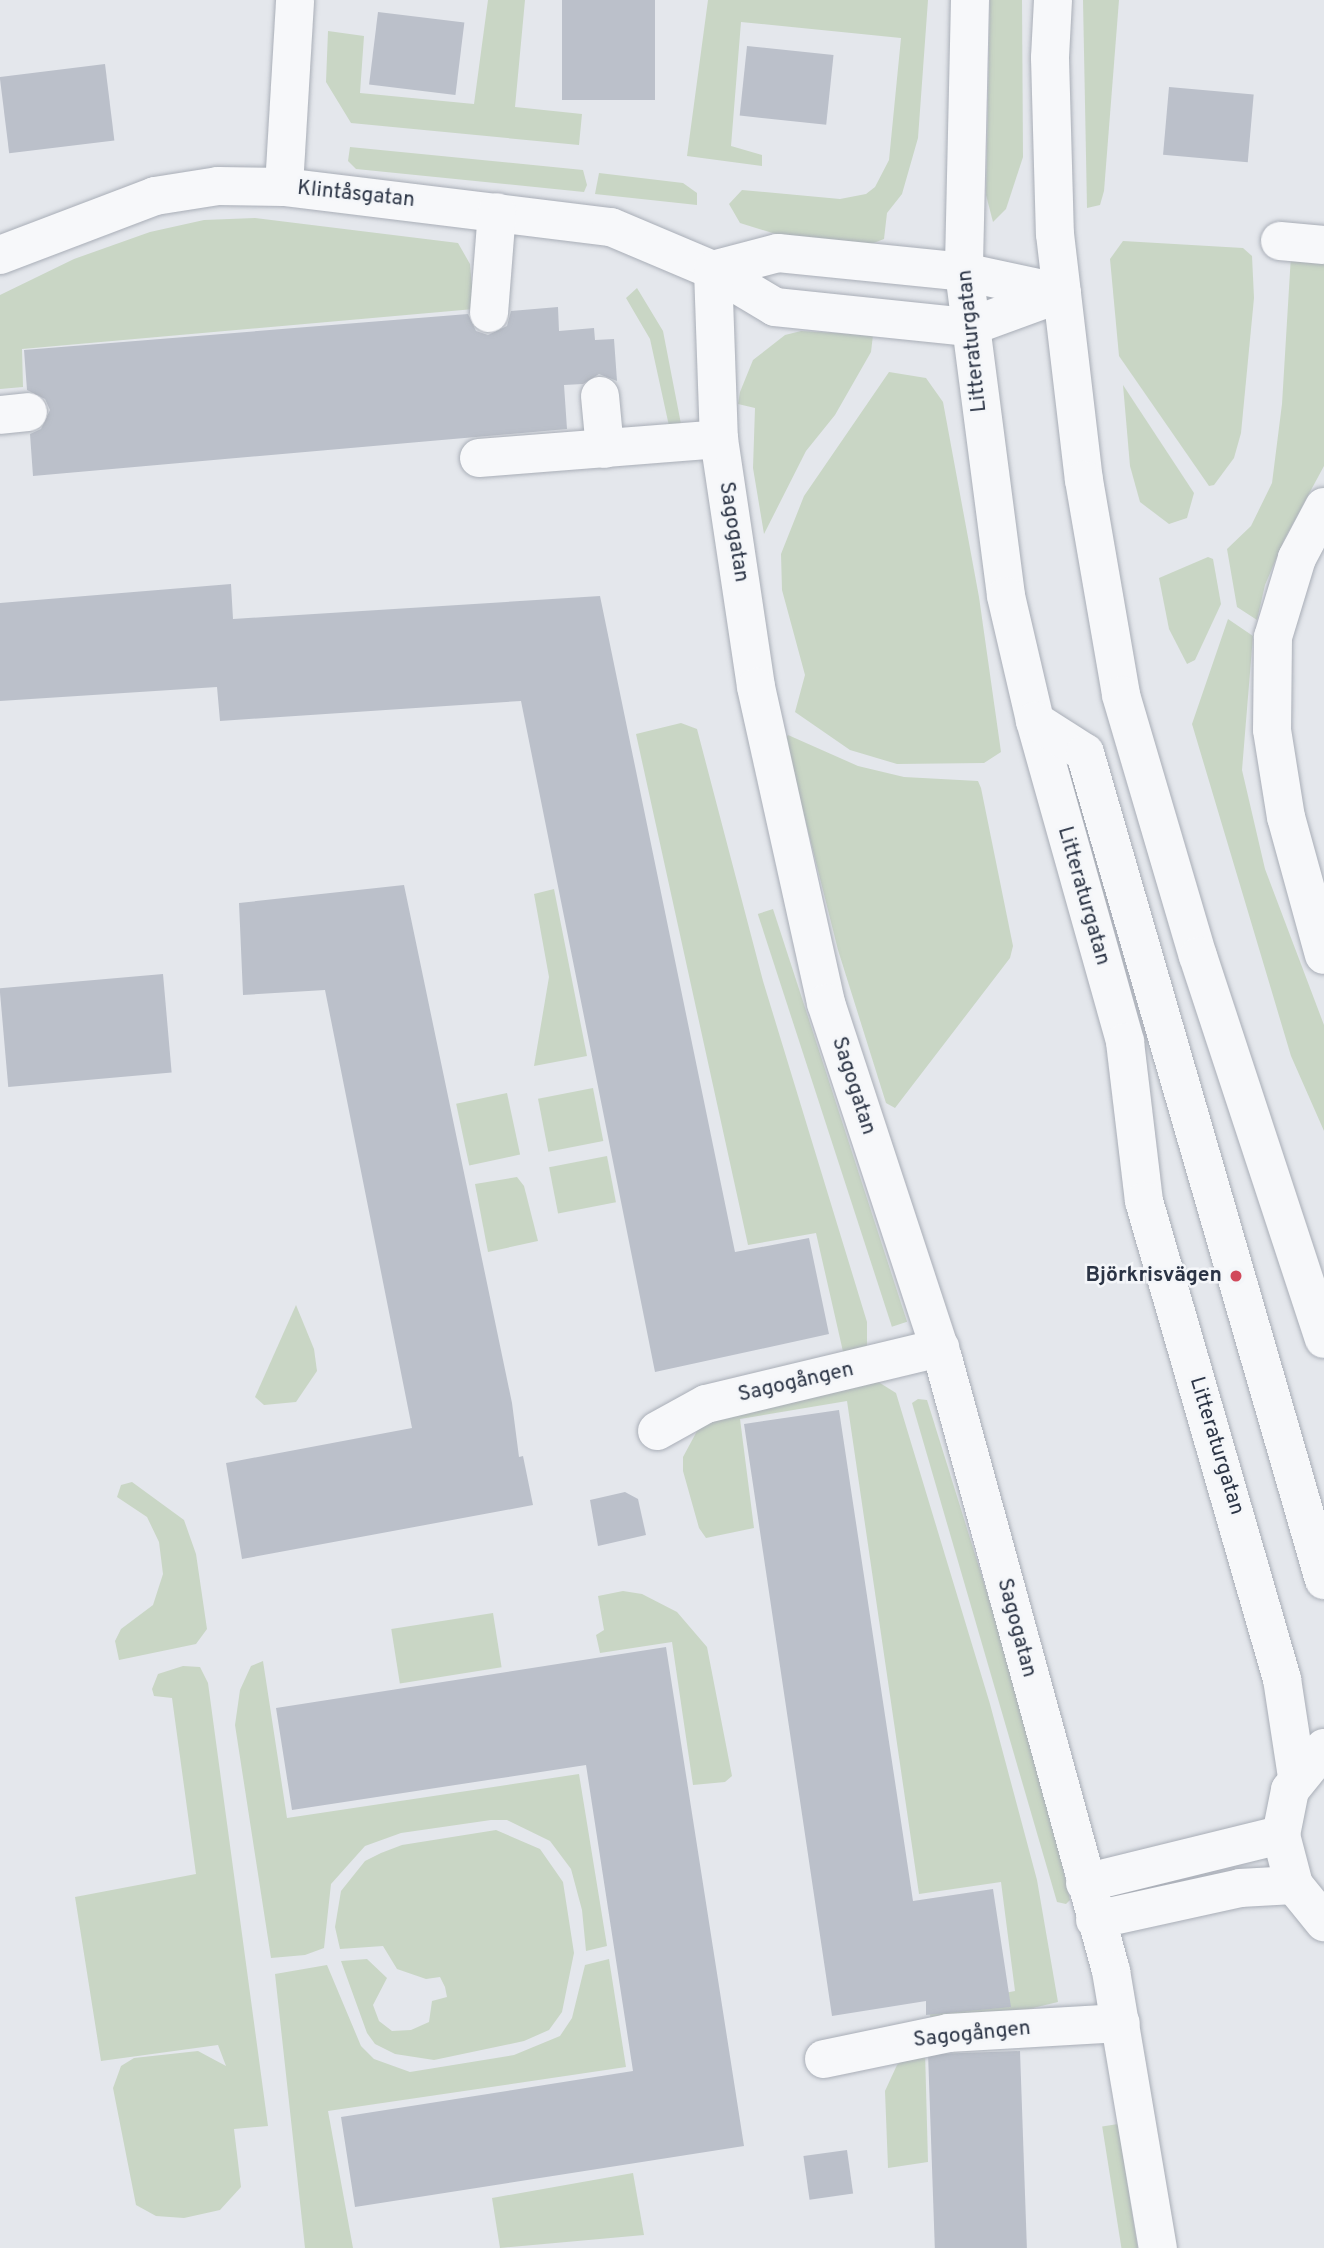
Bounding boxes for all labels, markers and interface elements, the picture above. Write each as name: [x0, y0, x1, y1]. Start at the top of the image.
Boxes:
street label: Klintåsgatan: [296, 176, 416, 214]
street label: Litteraturgatan: [953, 269, 993, 413]
street label: Sagogatan: [713, 480, 753, 584]
street label: Litteraturgatan: [1051, 824, 1115, 968]
street label: Sagogatan: [825, 1034, 881, 1138]
place label: Björkrisvägen: [1086, 1263, 1222, 1289]
marker: Björkrisvägen: [1228, 1268, 1244, 1284]
street label: Sagogången: [736, 1357, 856, 1409]
street label: Litteraturgatan: [1183, 1374, 1249, 1518]
street label: Sagogatan: [991, 1576, 1041, 1680]
street label: Sagogången: [912, 2016, 1032, 2054]

